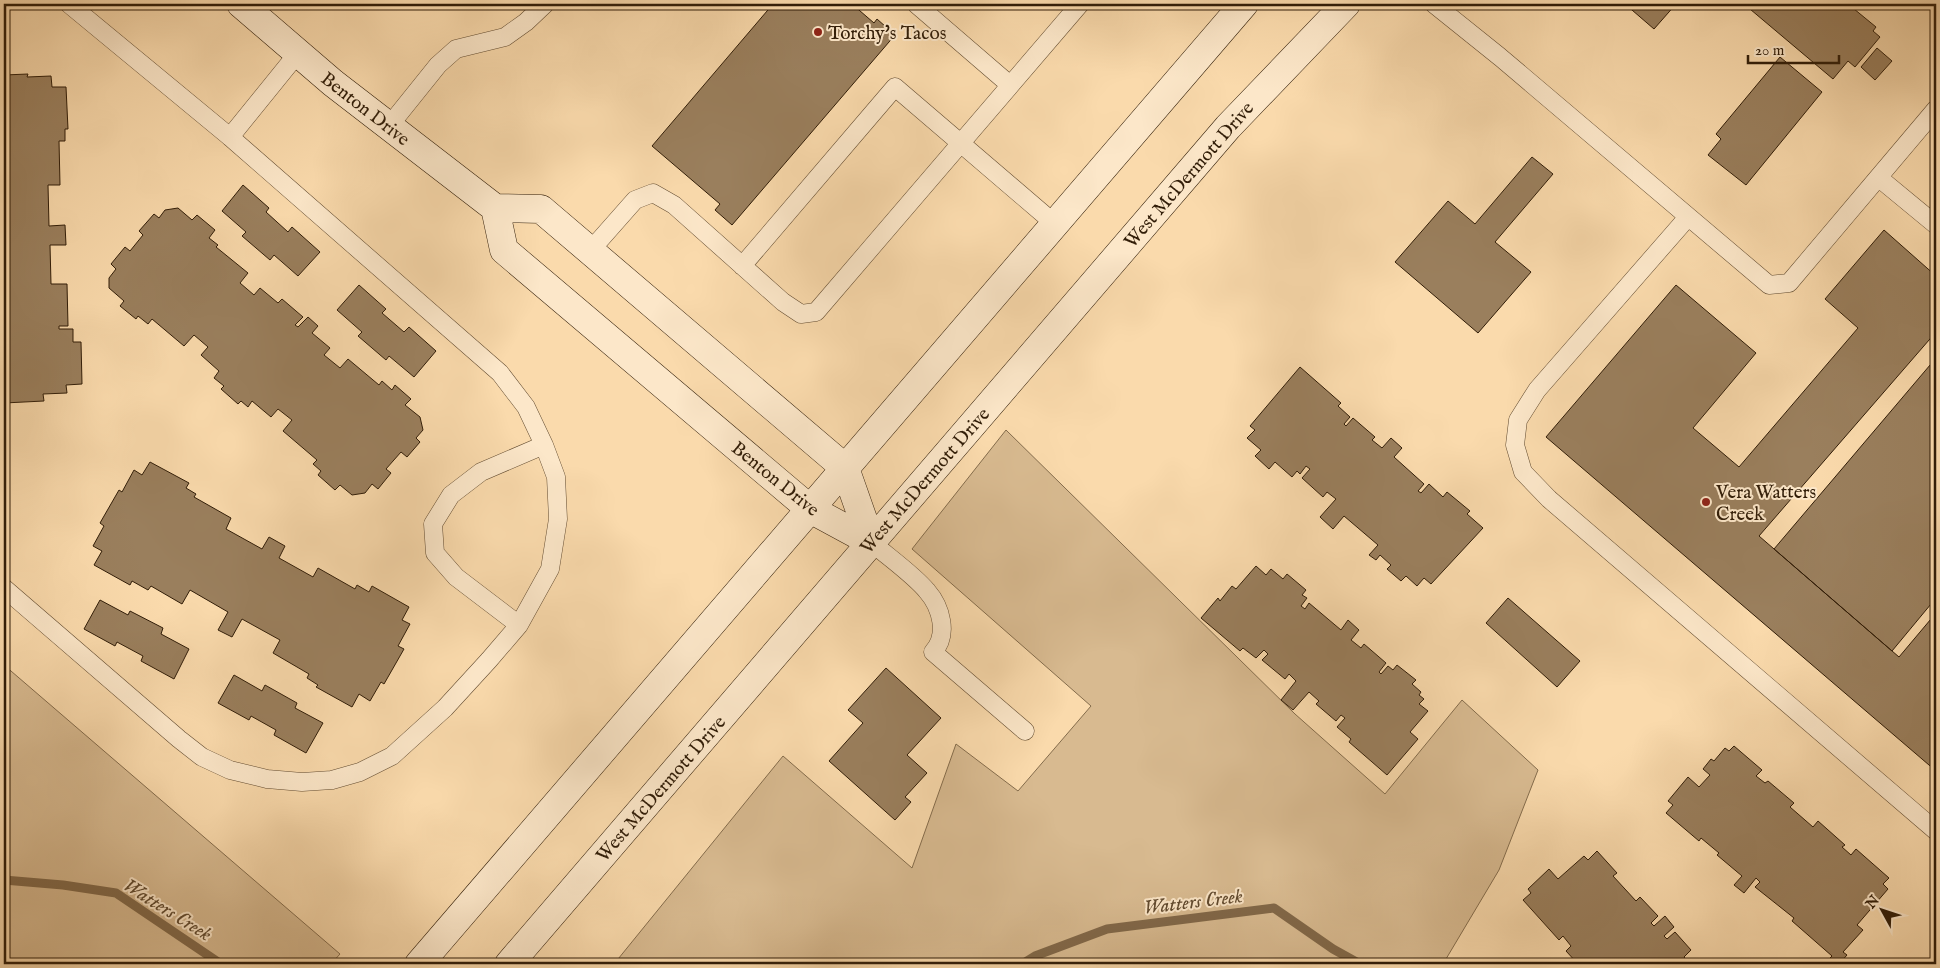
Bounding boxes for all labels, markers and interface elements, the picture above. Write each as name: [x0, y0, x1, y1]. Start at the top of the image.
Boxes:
place label: Torchy's Tacos: [828, 22, 946, 46]
marker: Torchy's Tacos: [812, 26, 824, 38]
scale bar: [1748, 32, 1839, 64]
text: 20 m: [1755, 41, 1785, 60]
street label: Benton Drive: [315, 67, 414, 152]
street label: West McDermott Drive: [1119, 97, 1260, 253]
street label: West McDermott Drive: [855, 403, 996, 559]
street label: Benton Drive: [726, 437, 824, 523]
place label: Vera Watters Creek: [1715, 481, 1816, 527]
marker: Vera Watters Creek: [1700, 496, 1712, 508]
street label: West McDermott Drive: [591, 711, 732, 867]
water label: Watters Creek: [118, 873, 216, 947]
water label: Watters Creek: [1142, 884, 1244, 921]
north arrow: [1858, 886, 1908, 936]
text: N: [1861, 892, 1884, 913]

